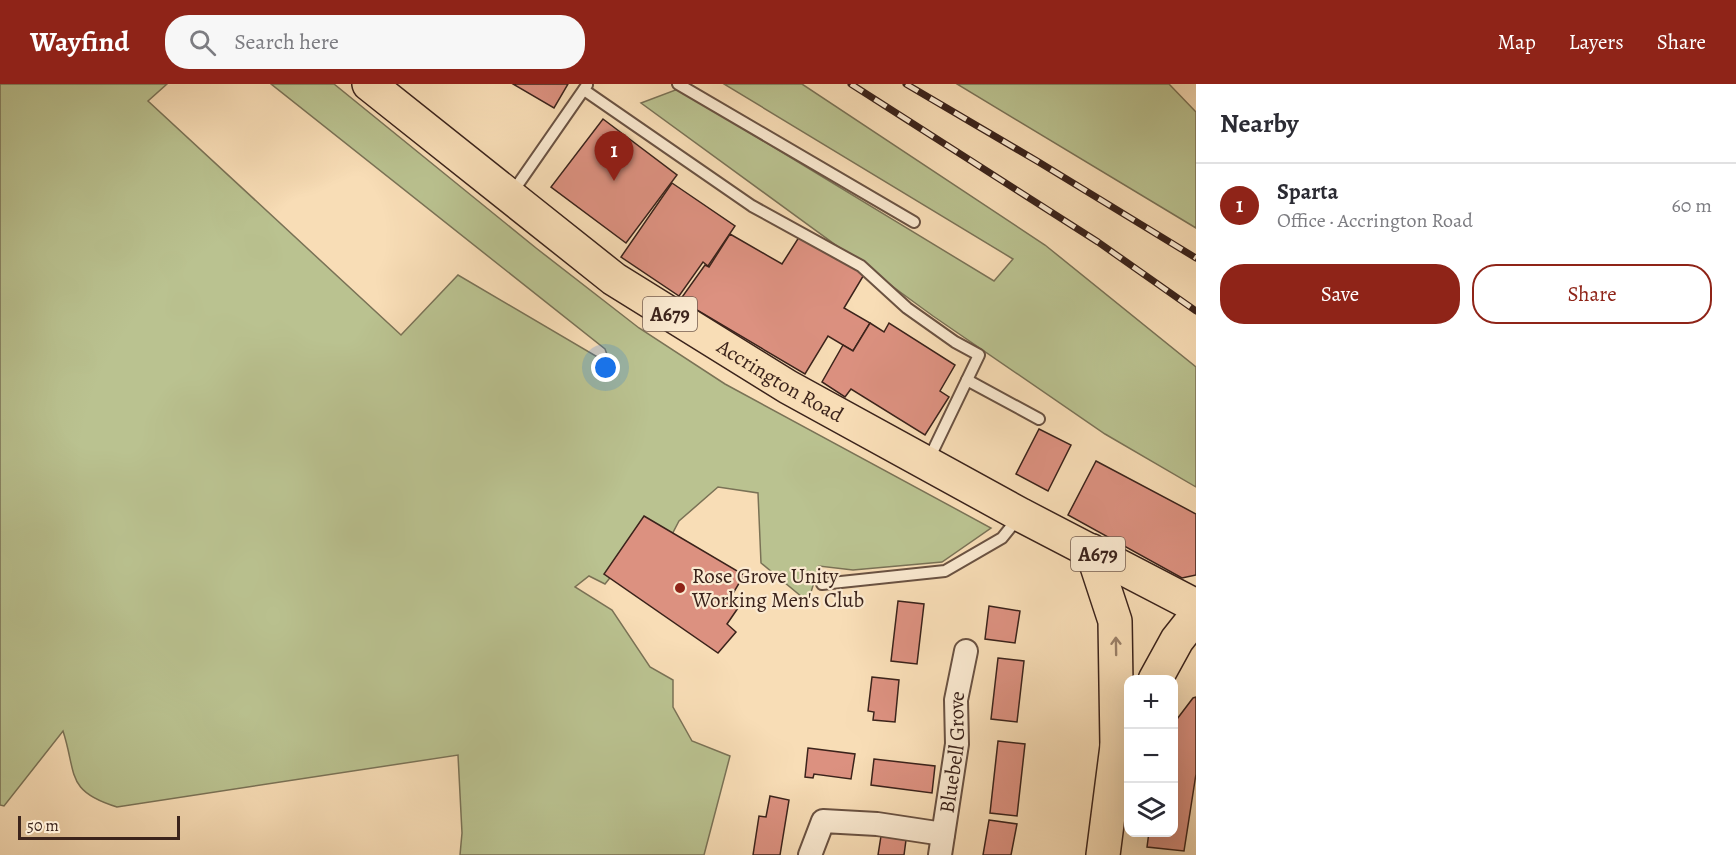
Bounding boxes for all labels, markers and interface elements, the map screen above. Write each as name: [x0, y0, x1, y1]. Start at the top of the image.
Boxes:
search box: [165, 15, 585, 69]
text: Wayfind: [30, 23, 129, 61]
icon: search: [186, 26, 219, 59]
text: Search here: [234, 27, 339, 57]
text: Map: [1497, 28, 1536, 56]
text: Layers: [1569, 28, 1624, 56]
text: Share: [1657, 28, 1706, 56]
text: Nearby: [1220, 106, 1299, 141]
pin: 1: [594, 132, 634, 181]
text: Sparta: [1277, 177, 1338, 207]
text: 1: [1236, 192, 1243, 219]
text: 60 m: [1672, 192, 1712, 219]
text: Office · Accrington Road: [1277, 207, 1473, 234]
button: Save: [1220, 264, 1460, 324]
button: Share: [1472, 264, 1712, 324]
road number: A679: [643, 297, 697, 331]
street label: Accrington Road: [711, 332, 849, 429]
your location: [591, 353, 620, 382]
road number: A679: [1071, 537, 1125, 571]
place label: Rose Grove Unity Working Men's Club: [691, 562, 864, 614]
marker: Rose Grove Unity Working Men's Club: [673, 581, 687, 595]
one-way arrow: [1110, 636, 1121, 656]
map controls: [1124, 675, 1178, 837]
button: +: [1124, 675, 1178, 729]
street label: Bluebell Grove: [933, 688, 972, 815]
button: −: [1124, 729, 1178, 783]
button: layers: [1124, 783, 1178, 837]
scale bar: [18, 813, 180, 840]
text: 50 m: [27, 815, 59, 837]

